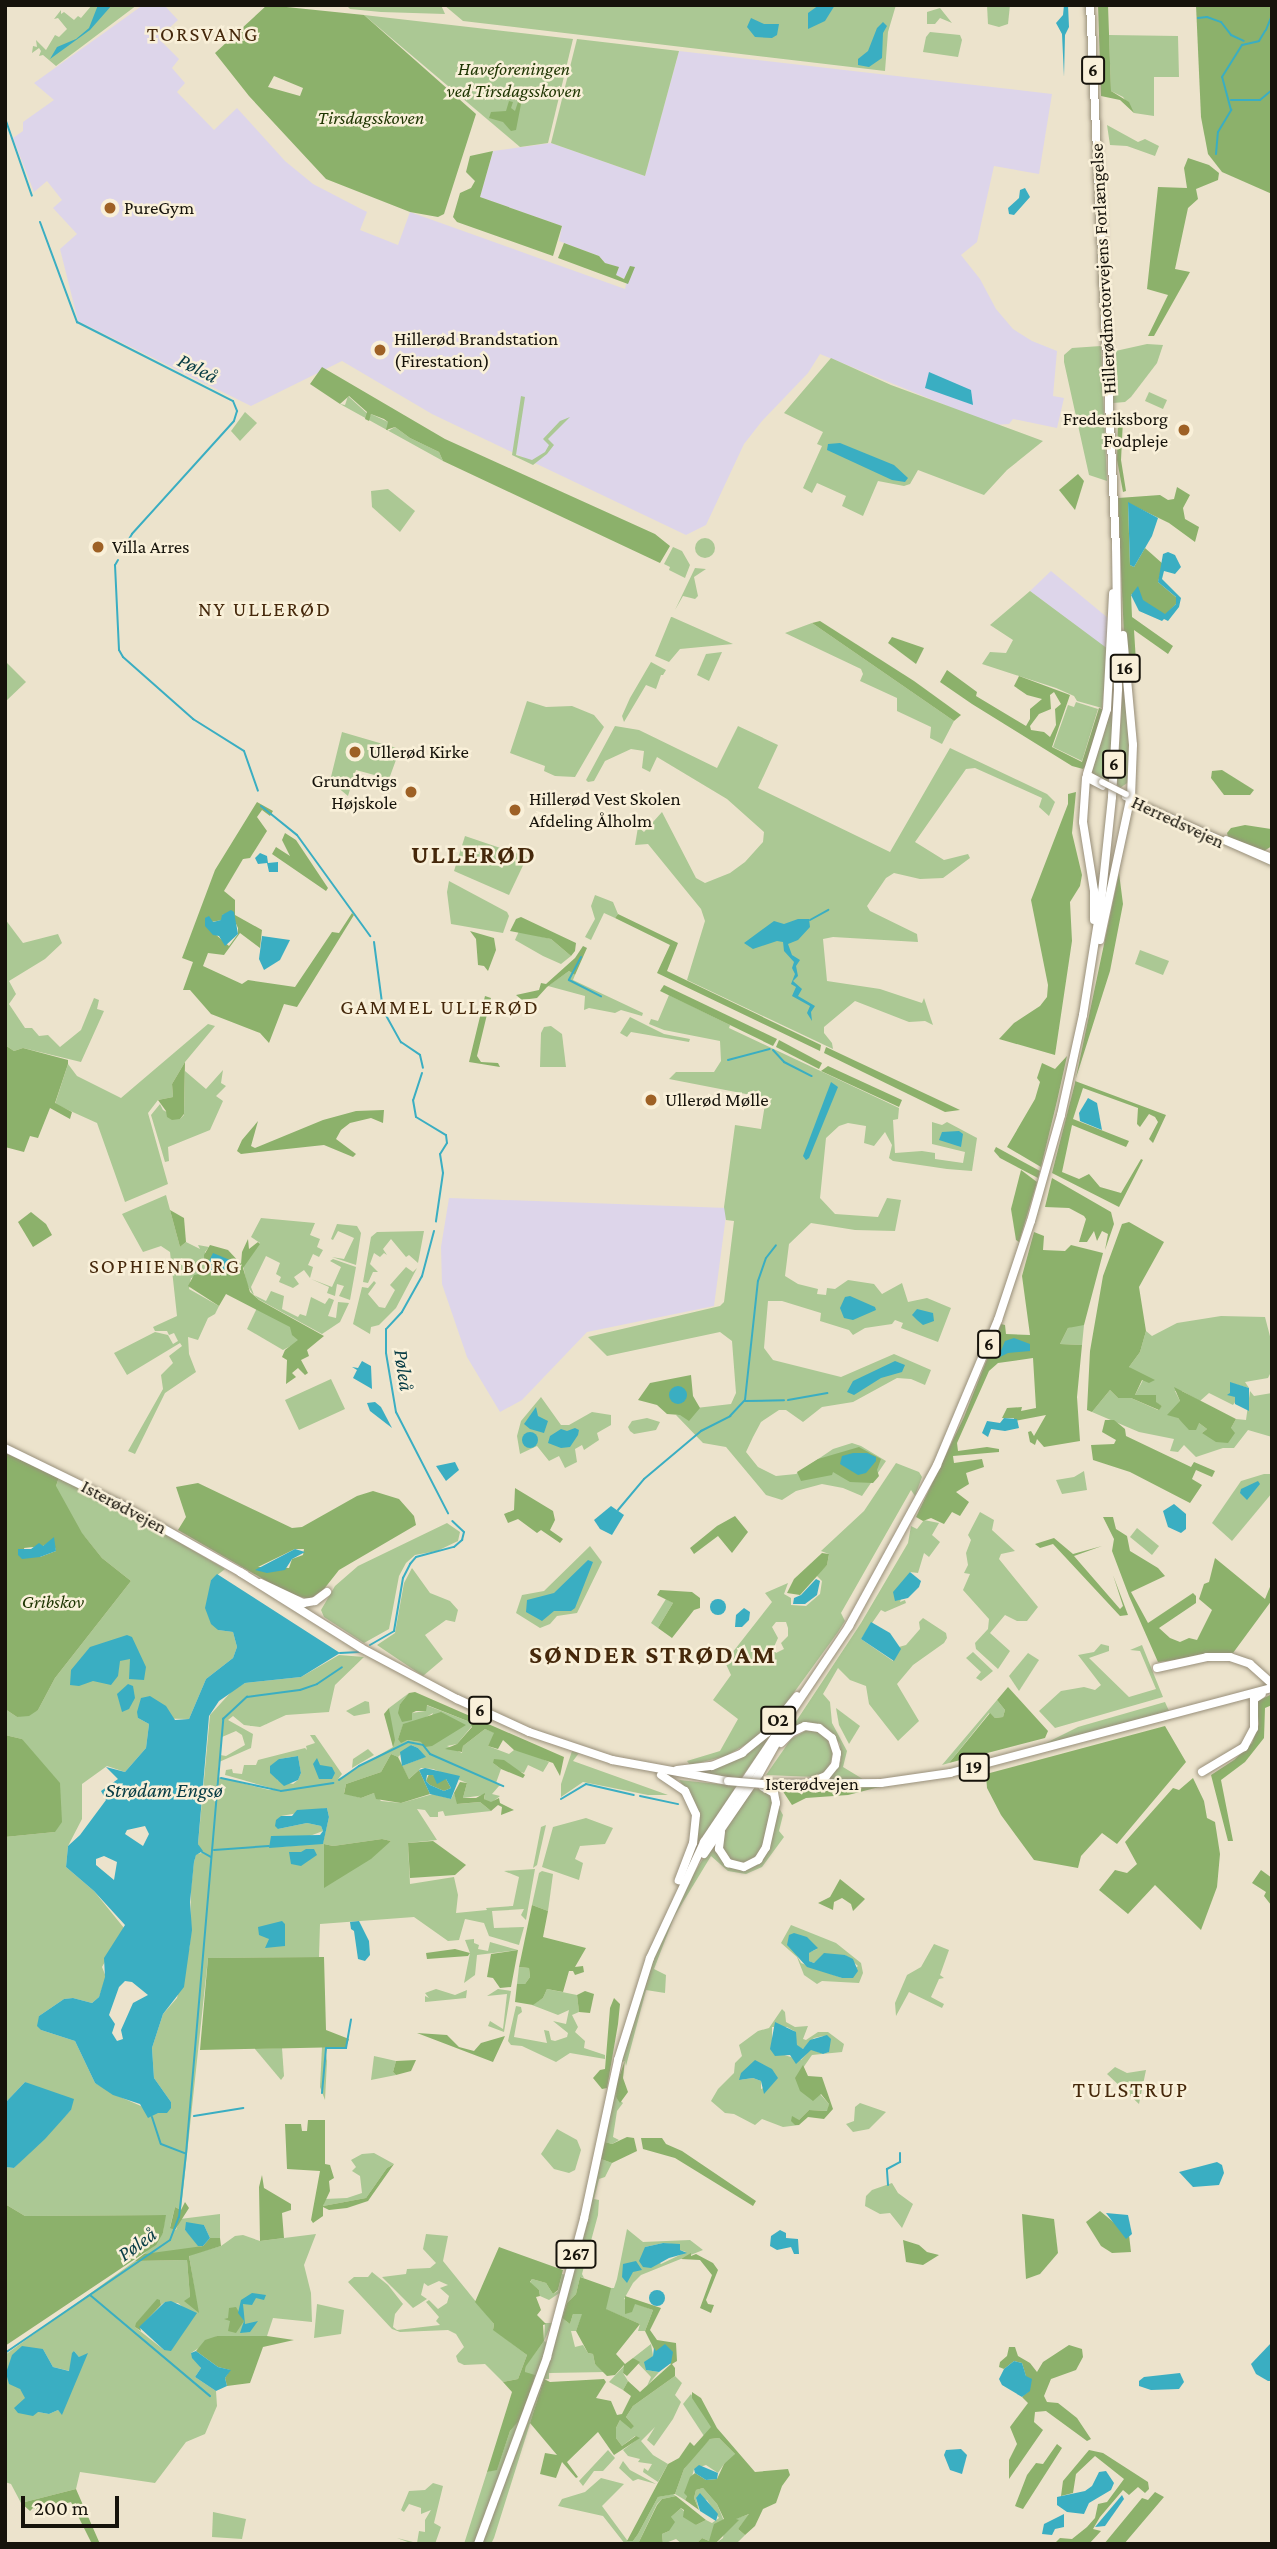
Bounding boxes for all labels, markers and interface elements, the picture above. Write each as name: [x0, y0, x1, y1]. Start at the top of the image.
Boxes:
district label: TORSVANG: [148, 21, 258, 47]
road number: 6: [1081, 56, 1105, 84]
park label: Haveforeningen ved Tirsdagsskoven: [447, 58, 581, 102]
park label: Tirsdagsskoven: [318, 107, 424, 129]
street label: Hillerødmotorvejens Forlængelse: [1085, 143, 1121, 395]
place label: PureGym: [124, 197, 194, 219]
marker: PureGym: [102, 200, 118, 216]
place label: Hillerød Brandstation (Firestation): [394, 328, 558, 372]
marker: Hillerød Brandstation (Firestation): [372, 342, 388, 358]
water label: Pøleå: [174, 347, 222, 389]
place label: Frederiksborg Fodpleje: [1063, 408, 1168, 452]
marker: Frederiksborg Fodpleje: [1174, 420, 1194, 440]
place label: Villa Arres: [112, 536, 190, 558]
marker: Villa Arres: [90, 539, 106, 555]
district label: NY ULLERØD: [199, 596, 331, 622]
road number: 16: [1109, 654, 1141, 682]
place label: Ullerød Kirke: [369, 741, 469, 763]
marker: Ullerød Kirke: [347, 744, 363, 760]
road number: 6: [1102, 750, 1126, 778]
place label: Grundtvigs Højskole: [311, 770, 397, 814]
marker: Grundtvigs Højskole: [403, 784, 419, 800]
place label: Hillerød Vest Skolen Afdeling Ålholm: [529, 788, 681, 832]
street label: Herredsvejen: [1128, 791, 1228, 853]
marker: Hillerød Vest Skolen Afdeling Ålholm: [507, 802, 523, 818]
district label: ULLERØD: [412, 839, 536, 871]
district label: GAMMEL ULLERØD: [342, 994, 538, 1020]
place label: Ullerød Mølle: [665, 1089, 769, 1111]
marker: Ullerød Mølle: [643, 1092, 659, 1108]
district label: SOPHIENBORG: [90, 1253, 240, 1279]
road number: 6: [977, 1330, 1001, 1358]
water label: Pøleå: [389, 1347, 419, 1393]
street label: Isterødvejen: [77, 1475, 171, 1539]
park label: Gribskov: [22, 1591, 84, 1613]
district label: SØNDER STRØDAM: [531, 1639, 775, 1671]
road number: 6: [468, 1695, 492, 1724]
road number: O2: [759, 1706, 797, 1735]
road number: 19: [958, 1752, 990, 1782]
street label: Isterødvejen: [765, 1773, 859, 1795]
water label: Strødam Engsø: [105, 1777, 223, 1803]
district label: TULSTRUP: [1074, 2075, 1188, 2103]
water label: Pøleå: [113, 2221, 161, 2267]
road number: 267: [555, 2240, 597, 2268]
scale bar: [24, 2482, 122, 2526]
text: 200 m: [34, 2496, 89, 2520]

